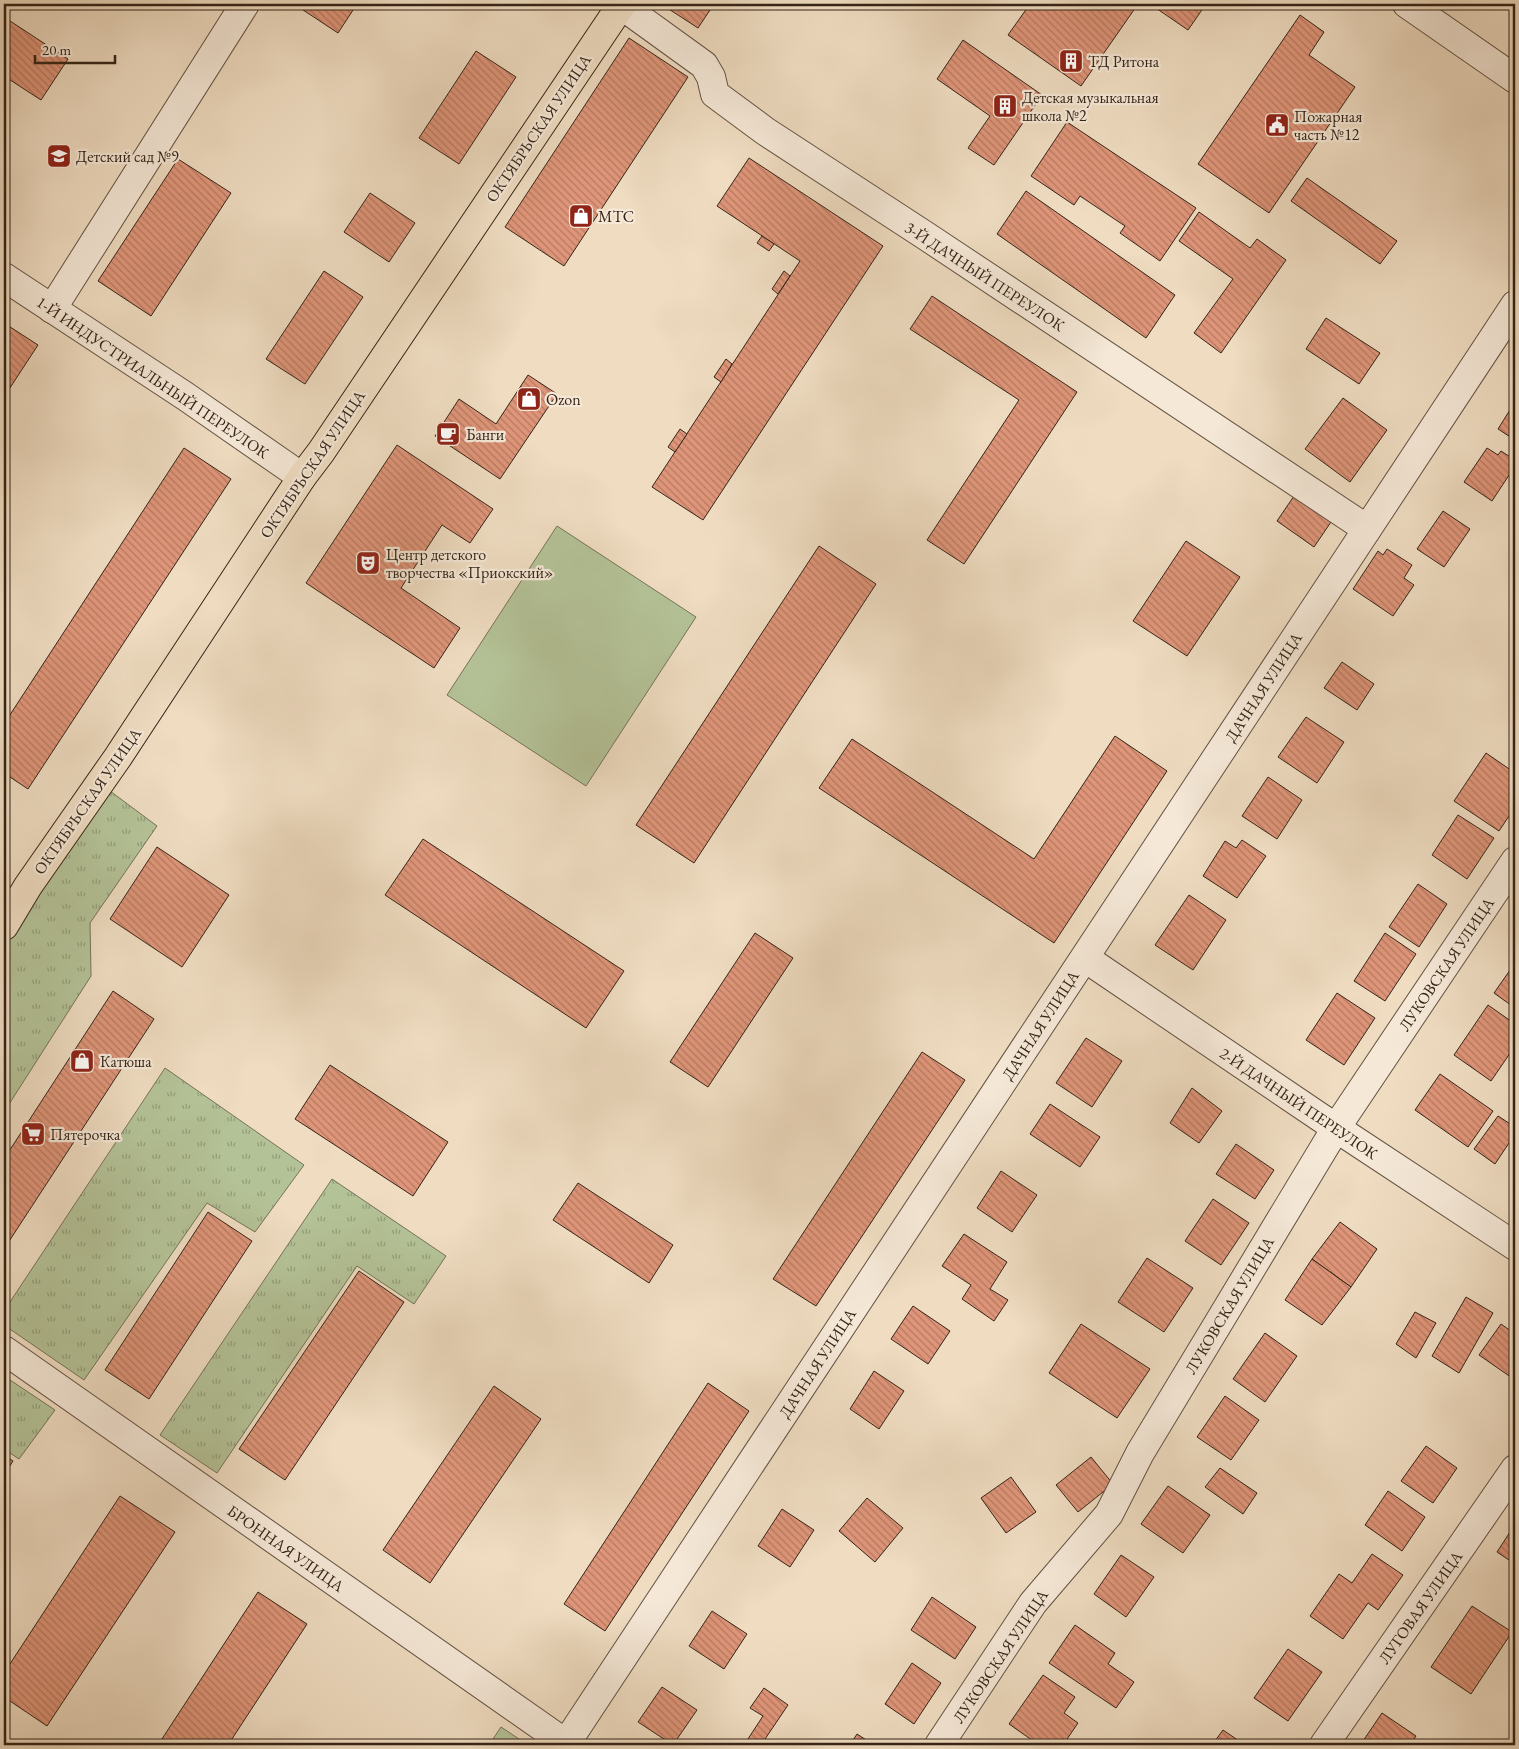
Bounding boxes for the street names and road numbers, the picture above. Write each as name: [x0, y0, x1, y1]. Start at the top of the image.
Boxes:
street label: ОКТЯБРЬСКАЯ УЛИЦА: [481, 49, 596, 206]
street label: 3-Й ДАЧНЫЙ ПЕРЕУЛОК: [901, 217, 1069, 336]
street label: 1-Й ИНДУСТРИАЛЬНЫЙ ПЕРЕУЛОК: [32, 291, 273, 464]
street label: ОКТЯБРЬСКАЯ УЛИЦА: [255, 385, 370, 542]
street label: ДАЧНАЯ УЛИЦА: [1220, 628, 1307, 746]
street label: ОКТЯБРЬСКАЯ УЛИЦА: [29, 723, 147, 879]
street label: ЛУКОВСКАЯ УЛИЦА: [1394, 893, 1499, 1035]
street label: ДАЧНАЯ УЛИЦА: [997, 966, 1084, 1084]
street label: 2-Й ДАЧНЫЙ ПЕРЕУЛОК: [1216, 1043, 1382, 1164]
street label: ЛУКОВСКАЯ УЛИЦА: [1180, 1232, 1279, 1378]
street label: ДАЧНАЯ УЛИЦА: [774, 1304, 861, 1422]
street label: БРОННАЯ УЛИЦА: [223, 1500, 349, 1597]
street label: ЛУГОВАЯ УЛИЦА: [1374, 1546, 1468, 1668]
street label: ЛУКОВСКАЯ УЛИЦА: [948, 1585, 1053, 1727]

